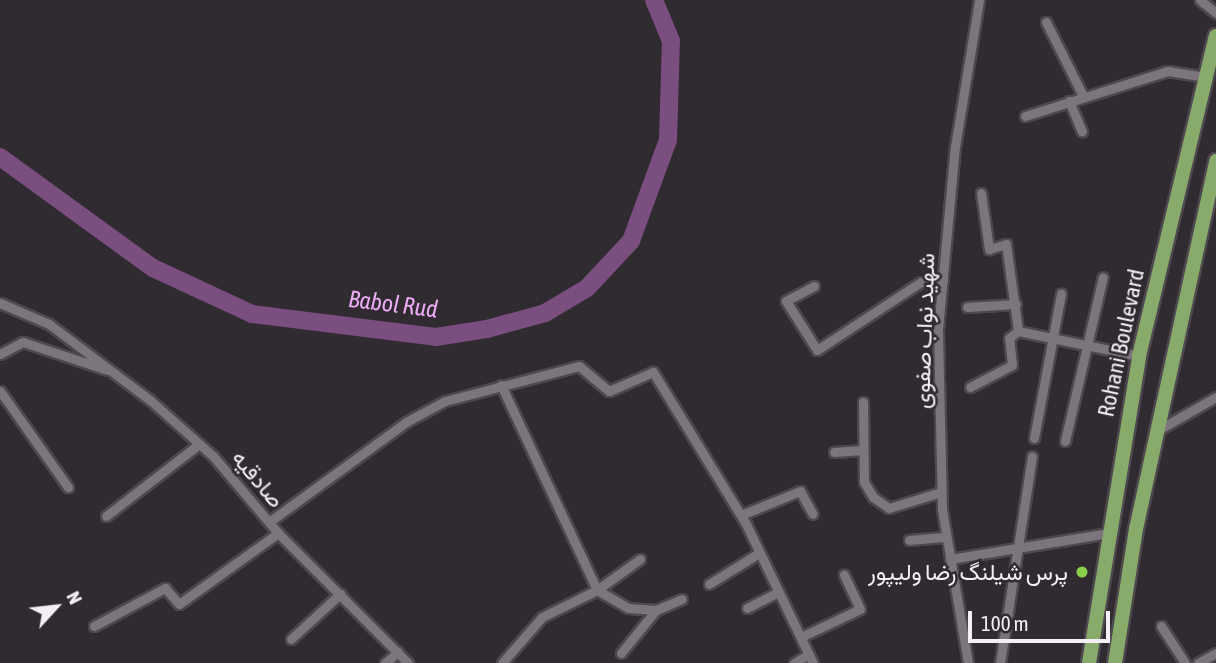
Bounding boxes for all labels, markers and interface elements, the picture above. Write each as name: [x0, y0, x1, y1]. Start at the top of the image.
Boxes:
street label: شهید نواب صفوی: [907, 253, 941, 409]
street label: Rohani Boulevard: [1092, 267, 1150, 419]
water label: Babol Rud: [347, 284, 439, 324]
street label: صادقیه: [226, 444, 290, 514]
place label: پرس شیلنگ رضا ولیپور: [868, 558, 1068, 586]
marker: پرس شیلنگ رضا ولیپور: [1074, 564, 1090, 580]
north arrow: [21, 572, 91, 642]
text: N: [62, 587, 87, 607]
scale bar: [971, 596, 1113, 640]
text: 100 m: [981, 611, 1029, 635]

